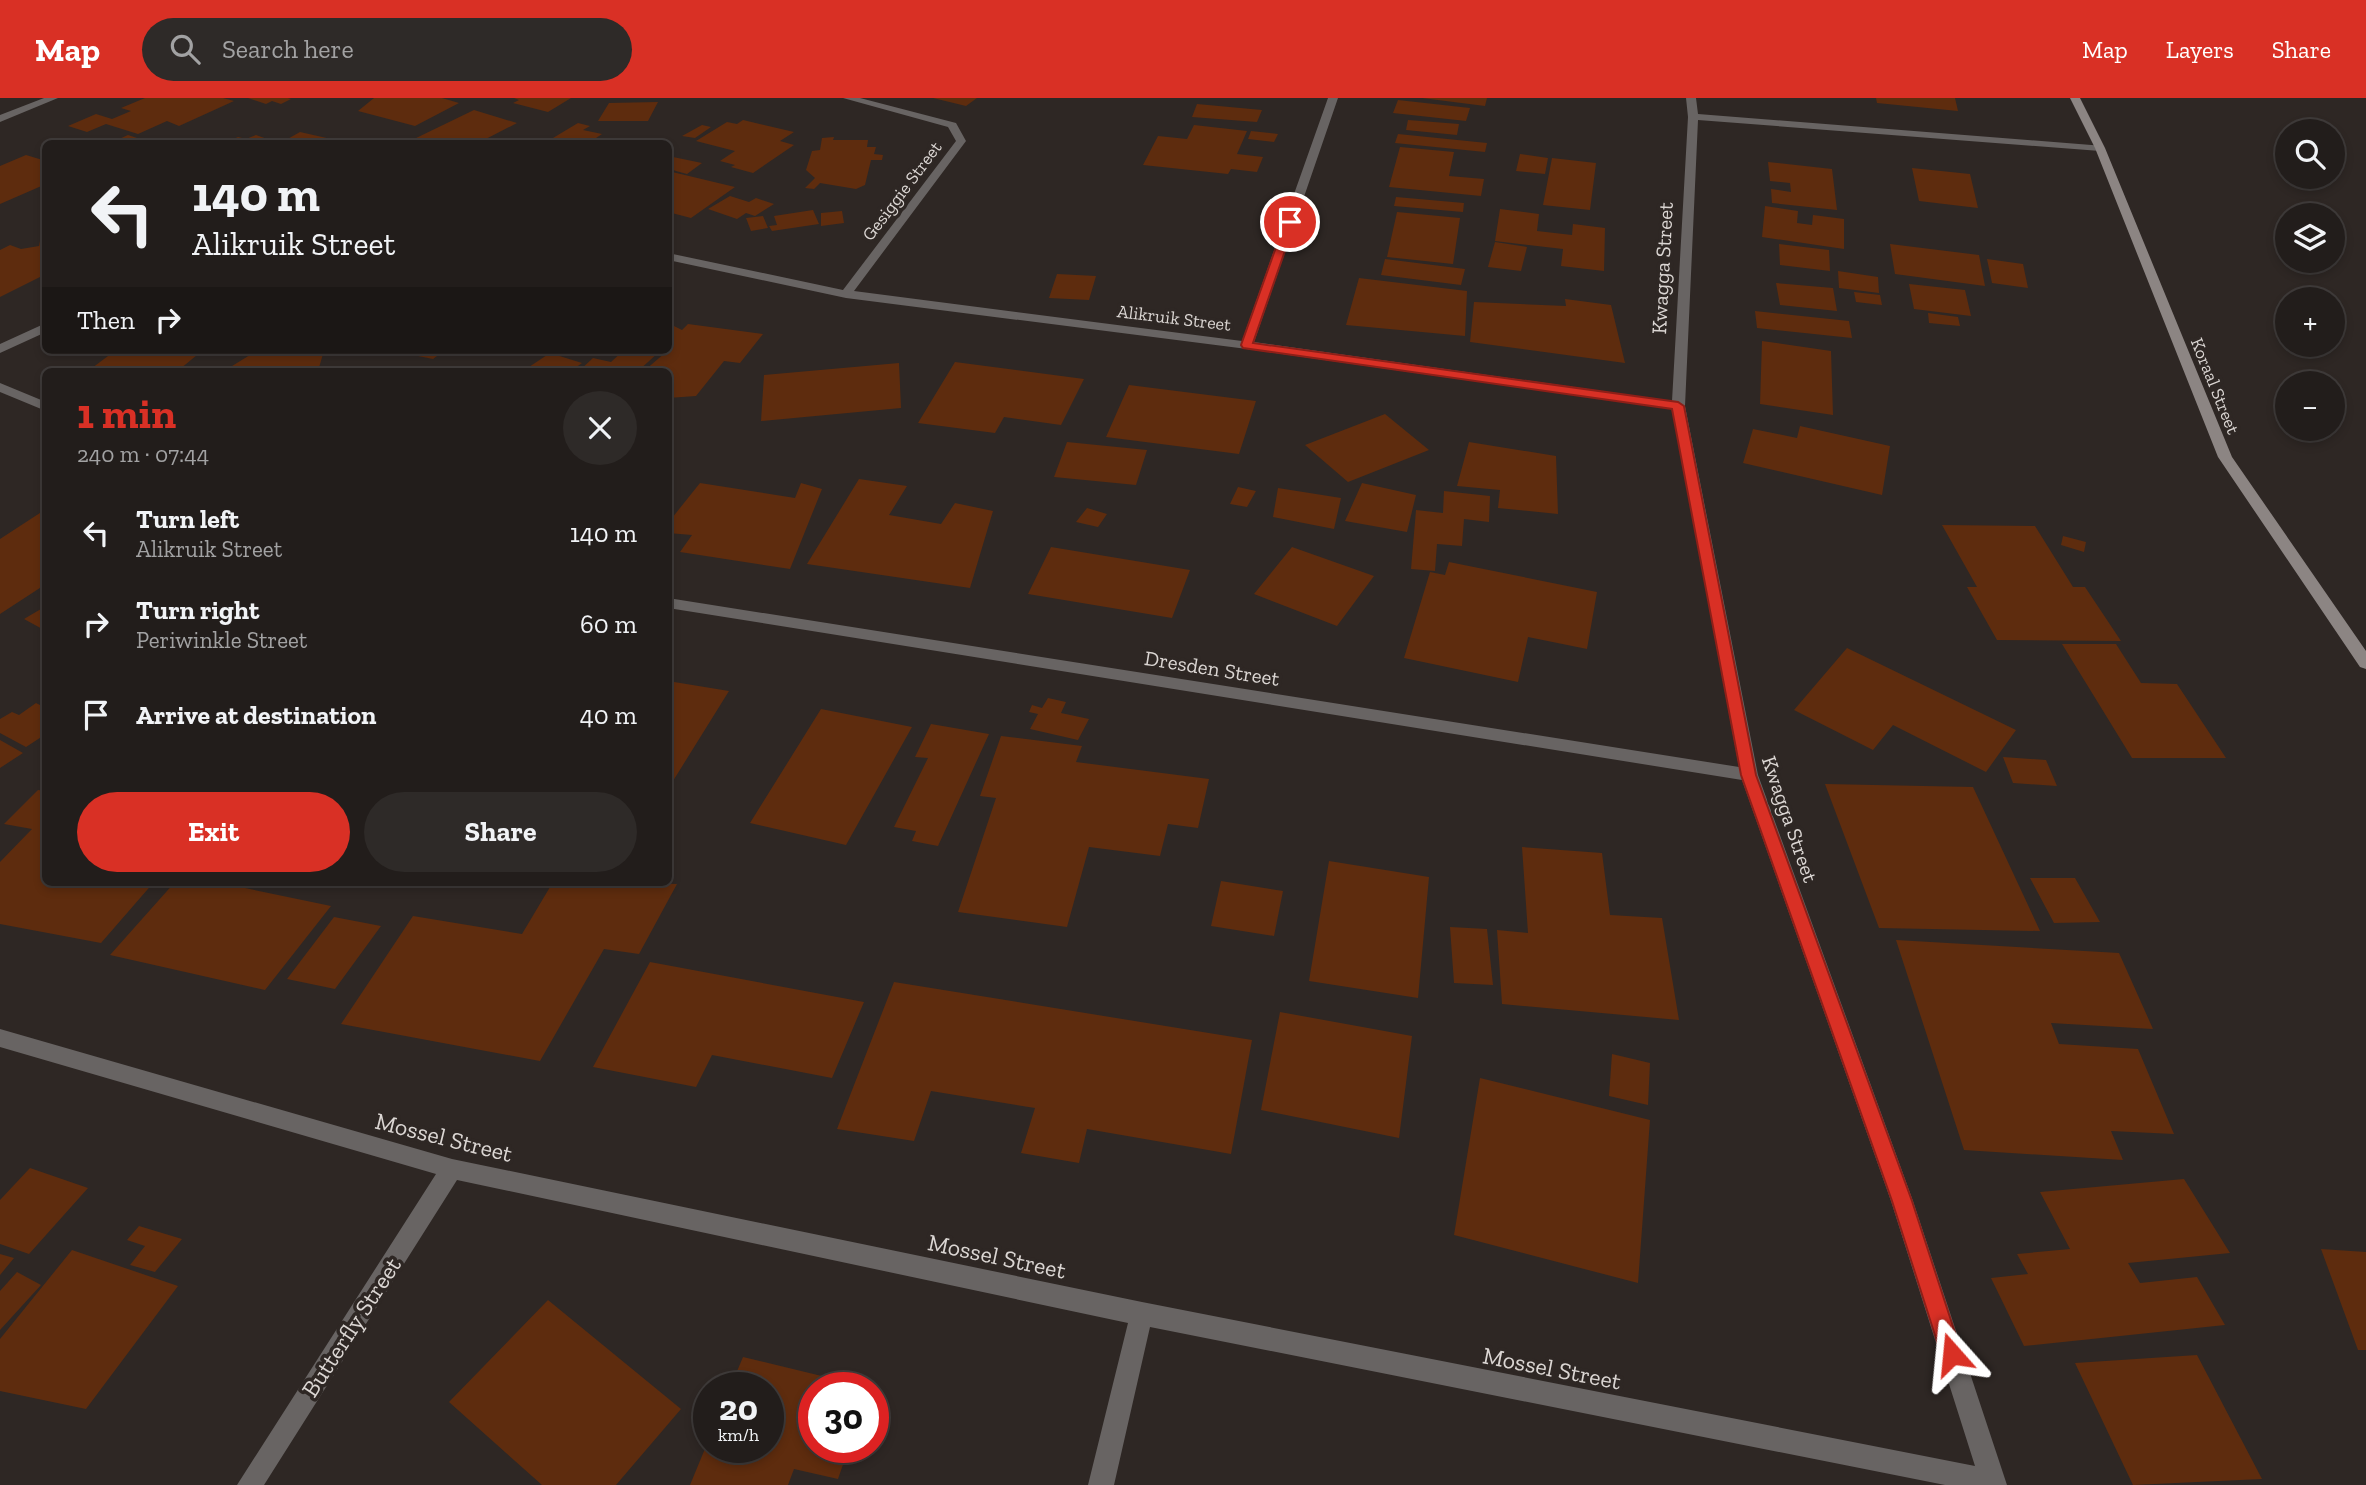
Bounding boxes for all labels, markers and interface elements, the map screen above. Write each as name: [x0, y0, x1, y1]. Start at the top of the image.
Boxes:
search box: [142, 18, 632, 81]
text: Map: [35, 30, 100, 69]
icon: search: [166, 30, 204, 68]
text: Search here: [222, 33, 354, 65]
text: Map: [2082, 35, 2128, 64]
text: Layers: [2166, 35, 2234, 64]
text: Share: [2272, 35, 2331, 64]
map controls: [2275, 119, 2345, 441]
button: search: [2275, 119, 2345, 189]
street label: Gesiggie Street: [858, 137, 947, 245]
text: 140 m: [192, 165, 320, 224]
icon: left: [77, 168, 168, 259]
pin: [1260, 192, 1320, 252]
street label: Kwagga Street: [1646, 201, 1678, 335]
icon: arrive: [1271, 203, 1309, 241]
button: layers: [2275, 203, 2345, 273]
text: Alikruik Street: [192, 225, 395, 263]
button: +: [2275, 287, 2345, 357]
street label: Alikruik Street: [1116, 300, 1232, 336]
icon: right: [149, 301, 187, 339]
text: Then: [77, 304, 135, 336]
street label: Koraal Street: [2186, 335, 2244, 438]
button: −: [2275, 371, 2345, 441]
text: 1 min: [77, 388, 176, 439]
button: close: [563, 391, 637, 465]
text: 240 m · 07:44: [77, 440, 209, 468]
text: Turn left: [136, 503, 239, 535]
icon: left: [77, 514, 115, 552]
text: 140 m: [570, 517, 637, 549]
text: Alikruik Street: [136, 535, 282, 563]
text: Turn right: [136, 594, 259, 626]
icon: right: [77, 605, 115, 643]
text: 60 m: [580, 608, 637, 640]
text: Periwinkle Street: [136, 626, 307, 654]
street label: Dresden Street: [1143, 645, 1281, 691]
icon: arrive: [77, 696, 115, 734]
text: Arrive at destination: [136, 699, 376, 731]
text: 40 m: [580, 699, 637, 731]
street label: Kwagga Street: [1757, 752, 1823, 886]
button: Exit: [77, 792, 350, 872]
button: Share: [364, 792, 637, 872]
street label: Mossel Street: [372, 1106, 516, 1168]
street label: Mossel Street: [925, 1227, 1069, 1285]
street label: Butterfly Street: [295, 1252, 407, 1402]
position arrow: [1915, 1317, 1989, 1391]
street label: Mossel Street: [1480, 1340, 1624, 1396]
speed limit sign: 30: [798, 1372, 889, 1463]
text: 20: [719, 1387, 758, 1429]
text: km/h: [718, 1424, 759, 1446]

